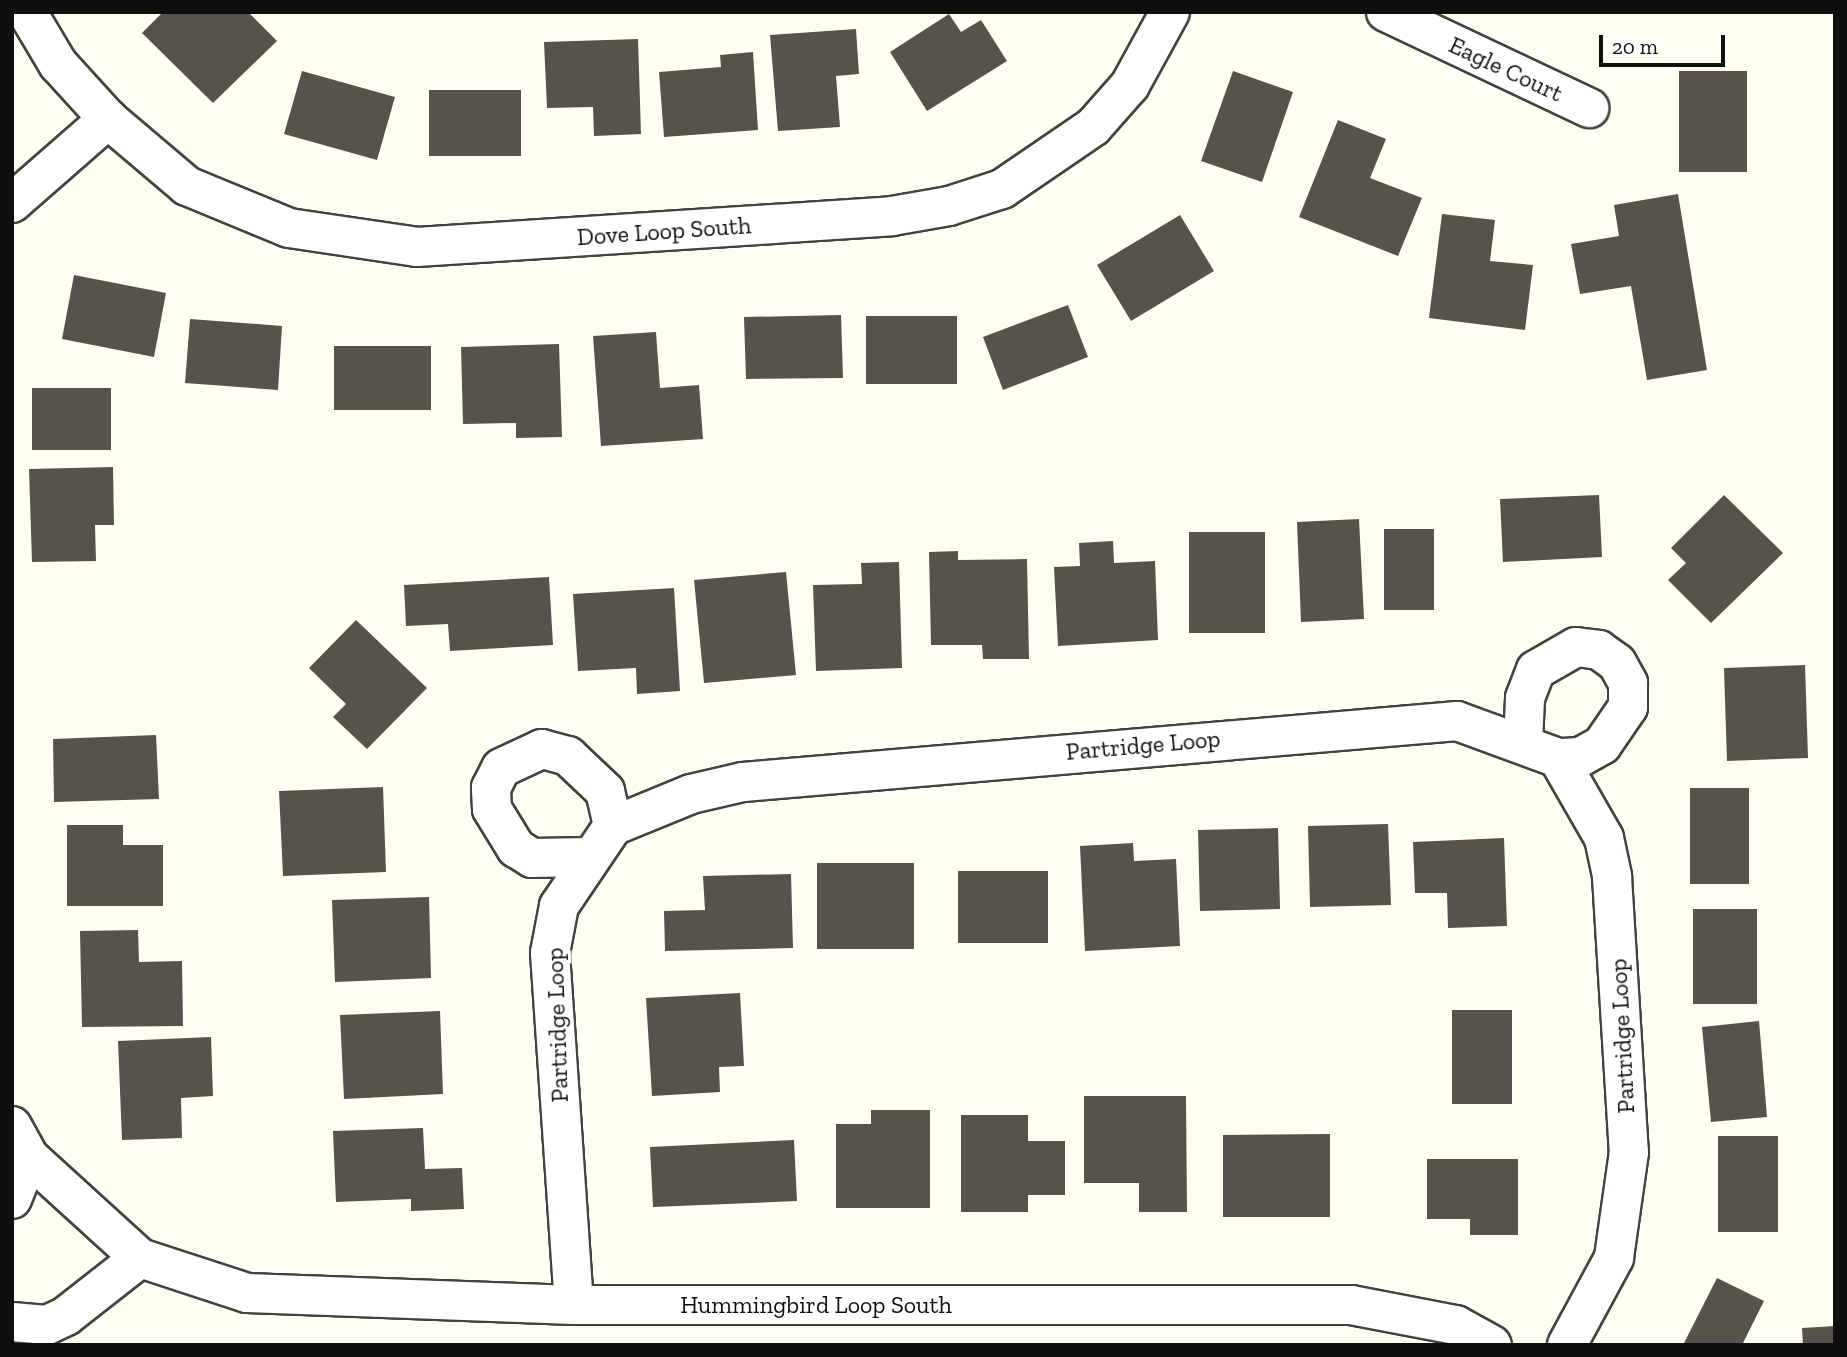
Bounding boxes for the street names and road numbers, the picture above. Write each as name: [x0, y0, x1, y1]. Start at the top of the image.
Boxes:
street label: Eagle Court: [1445, 30, 1567, 108]
street label: Dove Loop South: [576, 211, 752, 251]
street label: Partridge Loop: [1065, 724, 1221, 766]
street label: Partridge Loop: [540, 947, 574, 1103]
street label: Partridge Loop: [1604, 958, 1640, 1114]
street label: Hummingbird Loop South: [680, 1291, 952, 1319]

